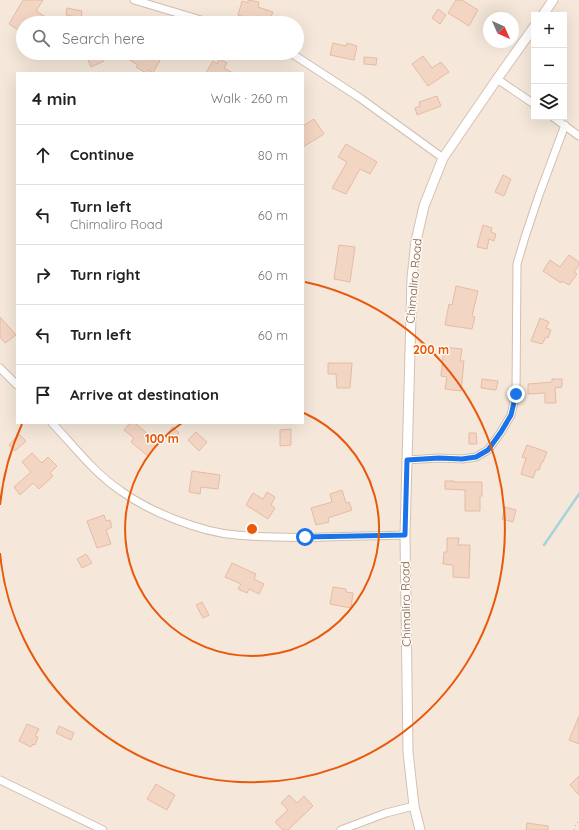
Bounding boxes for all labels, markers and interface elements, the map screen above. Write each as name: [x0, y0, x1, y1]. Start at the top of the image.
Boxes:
north arrow: [483, 12, 519, 48]
map controls: [531, 12, 567, 120]
button: +: [531, 12, 567, 48]
search box: [16, 16, 304, 60]
icon: search: [30, 27, 52, 49]
text: Search here: [62, 29, 145, 48]
button: −: [531, 48, 567, 84]
button: layers: [531, 84, 567, 120]
text: 4 min: [32, 88, 77, 109]
text: Walk · 260 m: [211, 90, 288, 106]
icon: ahead: [32, 144, 54, 166]
text: Continue: [70, 145, 134, 164]
text: 80 m: [258, 147, 288, 163]
text: Turn left: [70, 197, 132, 216]
icon: left: [32, 204, 54, 226]
text: 60 m: [258, 207, 288, 223]
text: Chimaliro Road: [70, 216, 163, 232]
street label: Chimaliro Road: [402, 238, 425, 324]
icon: right: [32, 264, 54, 286]
text: Turn right: [70, 265, 141, 284]
text: 60 m: [258, 267, 288, 283]
icon: left: [32, 324, 54, 346]
text: Turn left: [70, 325, 132, 344]
text: 60 m: [258, 327, 288, 343]
text: 200 m: [413, 342, 449, 357]
icon: arrive: [32, 384, 54, 406]
text: Arrive at destination: [70, 385, 219, 404]
route end: [507, 385, 525, 403]
text: 100 m: [145, 431, 179, 446]
centre of rings: [245, 522, 259, 536]
route start: [296, 528, 314, 546]
street label: Chimaliro Road: [397, 561, 414, 647]

